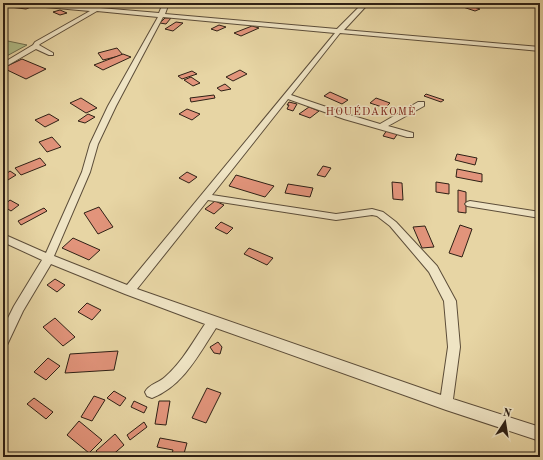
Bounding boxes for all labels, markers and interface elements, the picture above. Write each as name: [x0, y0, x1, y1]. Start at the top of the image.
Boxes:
district label: HOUÉDAKOMÈ: [326, 105, 416, 118]
north arrow: [485, 402, 525, 442]
text: N: [502, 407, 513, 420]

